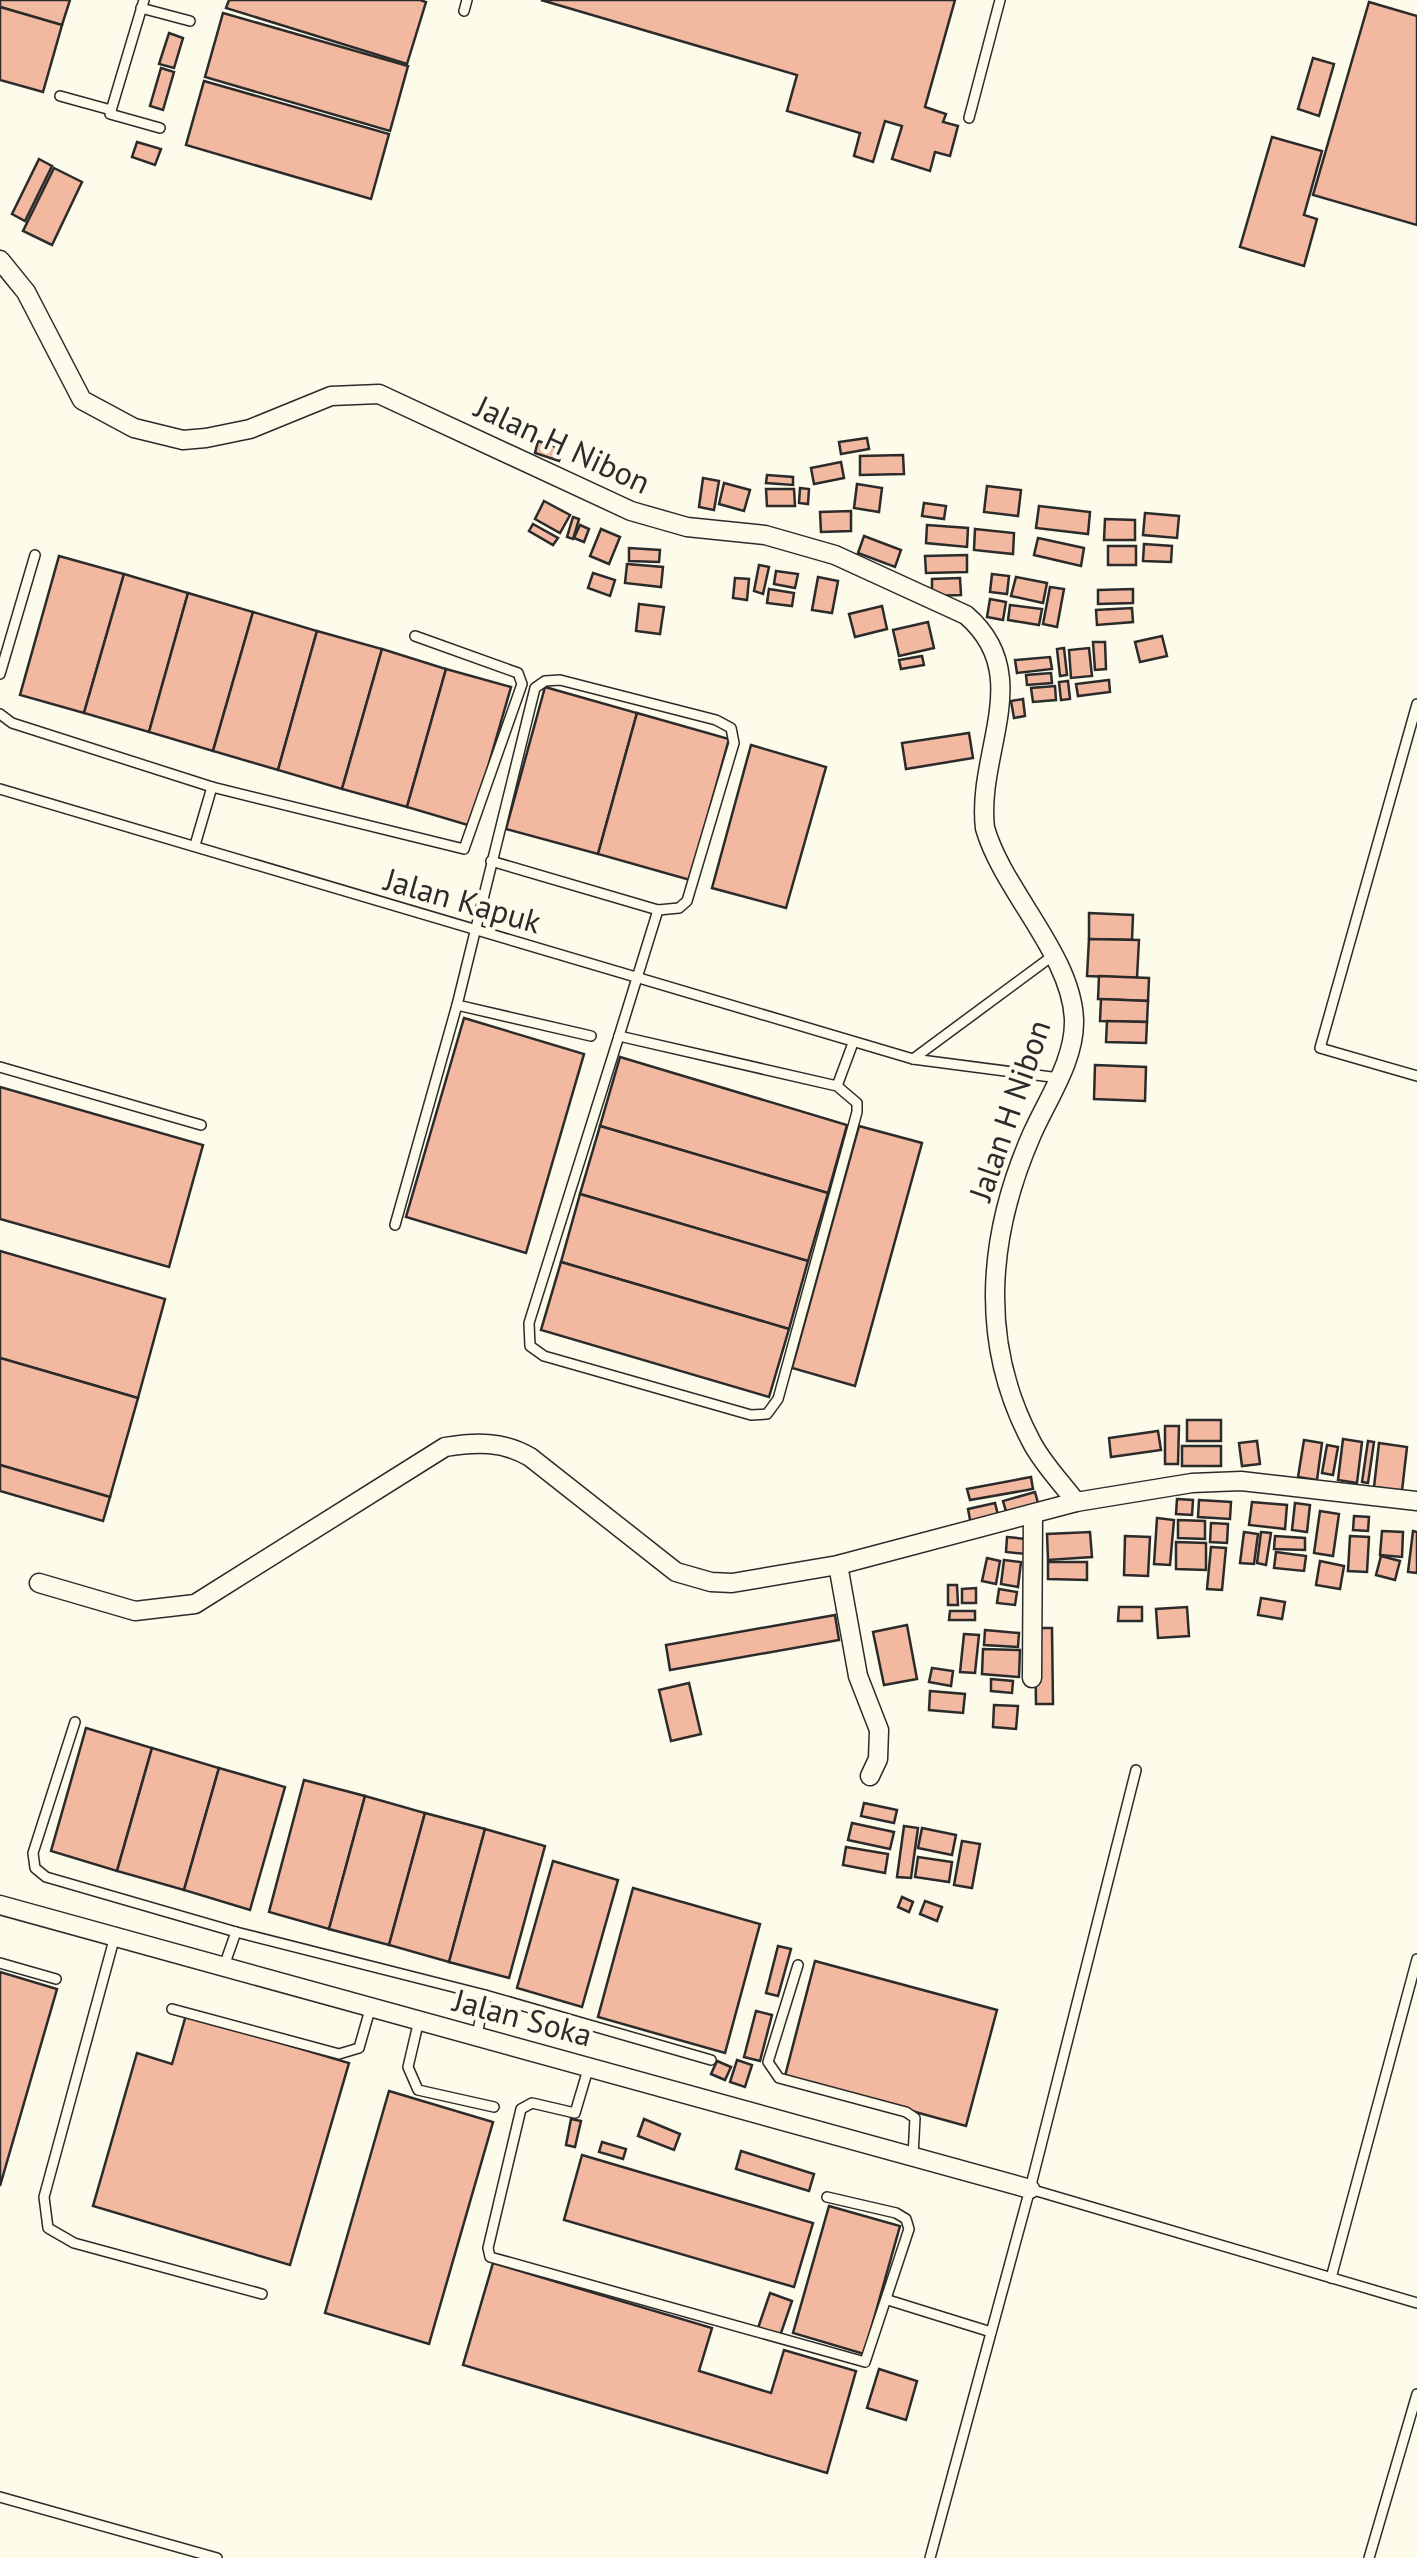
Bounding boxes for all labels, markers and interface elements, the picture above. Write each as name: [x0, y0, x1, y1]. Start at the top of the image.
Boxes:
street label: Jalan H Nibon: [467, 384, 657, 503]
street label: Jalan Kapuk: [378, 857, 547, 943]
street label: Jalan H Nibon: [958, 1014, 1060, 1208]
street label: Jalan Soka: [447, 1978, 597, 2056]

